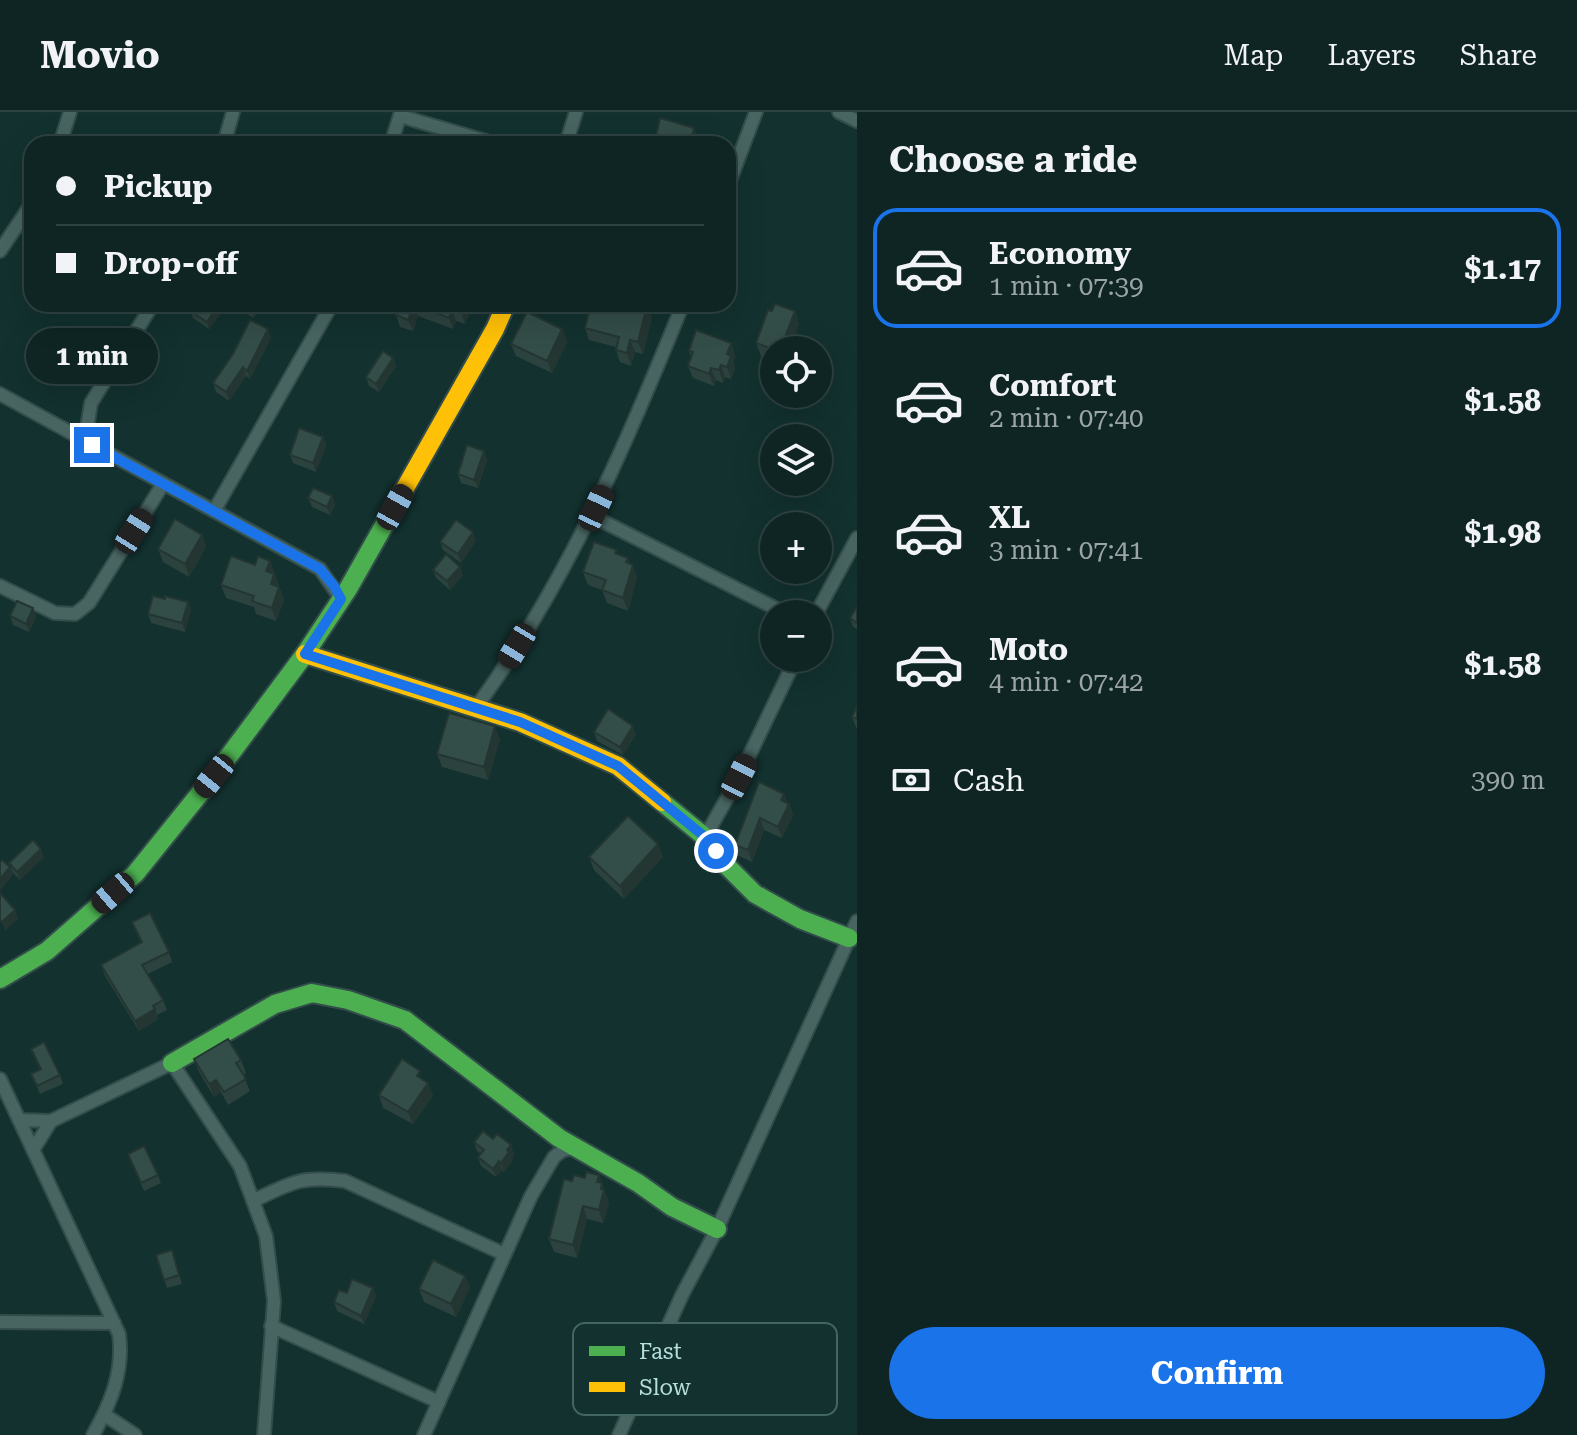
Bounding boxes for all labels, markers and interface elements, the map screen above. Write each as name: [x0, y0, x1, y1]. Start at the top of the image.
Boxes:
text: Movio: [40, 33, 160, 77]
text: Map: [1224, 39, 1283, 72]
text: Layers: [1327, 39, 1416, 72]
text: Share: [1460, 39, 1537, 72]
text: Choose a ride: [889, 139, 1137, 181]
text: Pickup: [104, 169, 212, 204]
icon: car: [893, 232, 965, 304]
text: Economy: [989, 236, 1131, 271]
text: Drop-off: [104, 246, 238, 281]
text: $1.17: [1464, 251, 1541, 286]
text: 1 min · 07:39: [989, 271, 1144, 301]
callout: 1 min: [26, 329, 158, 385]
map controls: [760, 336, 832, 672]
button: locate: [760, 336, 832, 408]
text: 1 min: [56, 341, 128, 371]
icon: car: [893, 364, 965, 436]
text: Comfort: [989, 368, 1116, 403]
text: $1.58: [1464, 383, 1541, 418]
text: 2 min · 07:40: [989, 403, 1144, 433]
button: layers: [760, 424, 832, 496]
route end: [74, 427, 110, 463]
car: [373, 480, 417, 534]
car: [575, 481, 617, 535]
icon: car: [893, 496, 965, 568]
text: XL: [989, 500, 1030, 535]
car: [111, 504, 157, 558]
button: +: [760, 512, 832, 584]
text: $1.98: [1464, 515, 1541, 550]
text: 3 min · 07:41: [989, 535, 1144, 565]
button: −: [760, 600, 832, 672]
car: [494, 619, 540, 673]
icon: car: [893, 628, 965, 700]
text: Moto: [989, 632, 1068, 667]
text: $1.58: [1464, 647, 1541, 682]
text: 4 min · 07:42: [989, 667, 1144, 697]
car: [190, 750, 238, 802]
car: [717, 750, 761, 804]
icon: cash: [889, 758, 933, 802]
text: Cash: [953, 763, 1024, 798]
text: 390 m: [1471, 765, 1545, 795]
route start: [698, 833, 734, 869]
car: [87, 868, 139, 918]
legend: [573, 1323, 837, 1415]
button: Confirm: [889, 1327, 1545, 1419]
text: Fast: [639, 1339, 682, 1364]
text: Slow: [639, 1375, 692, 1400]

